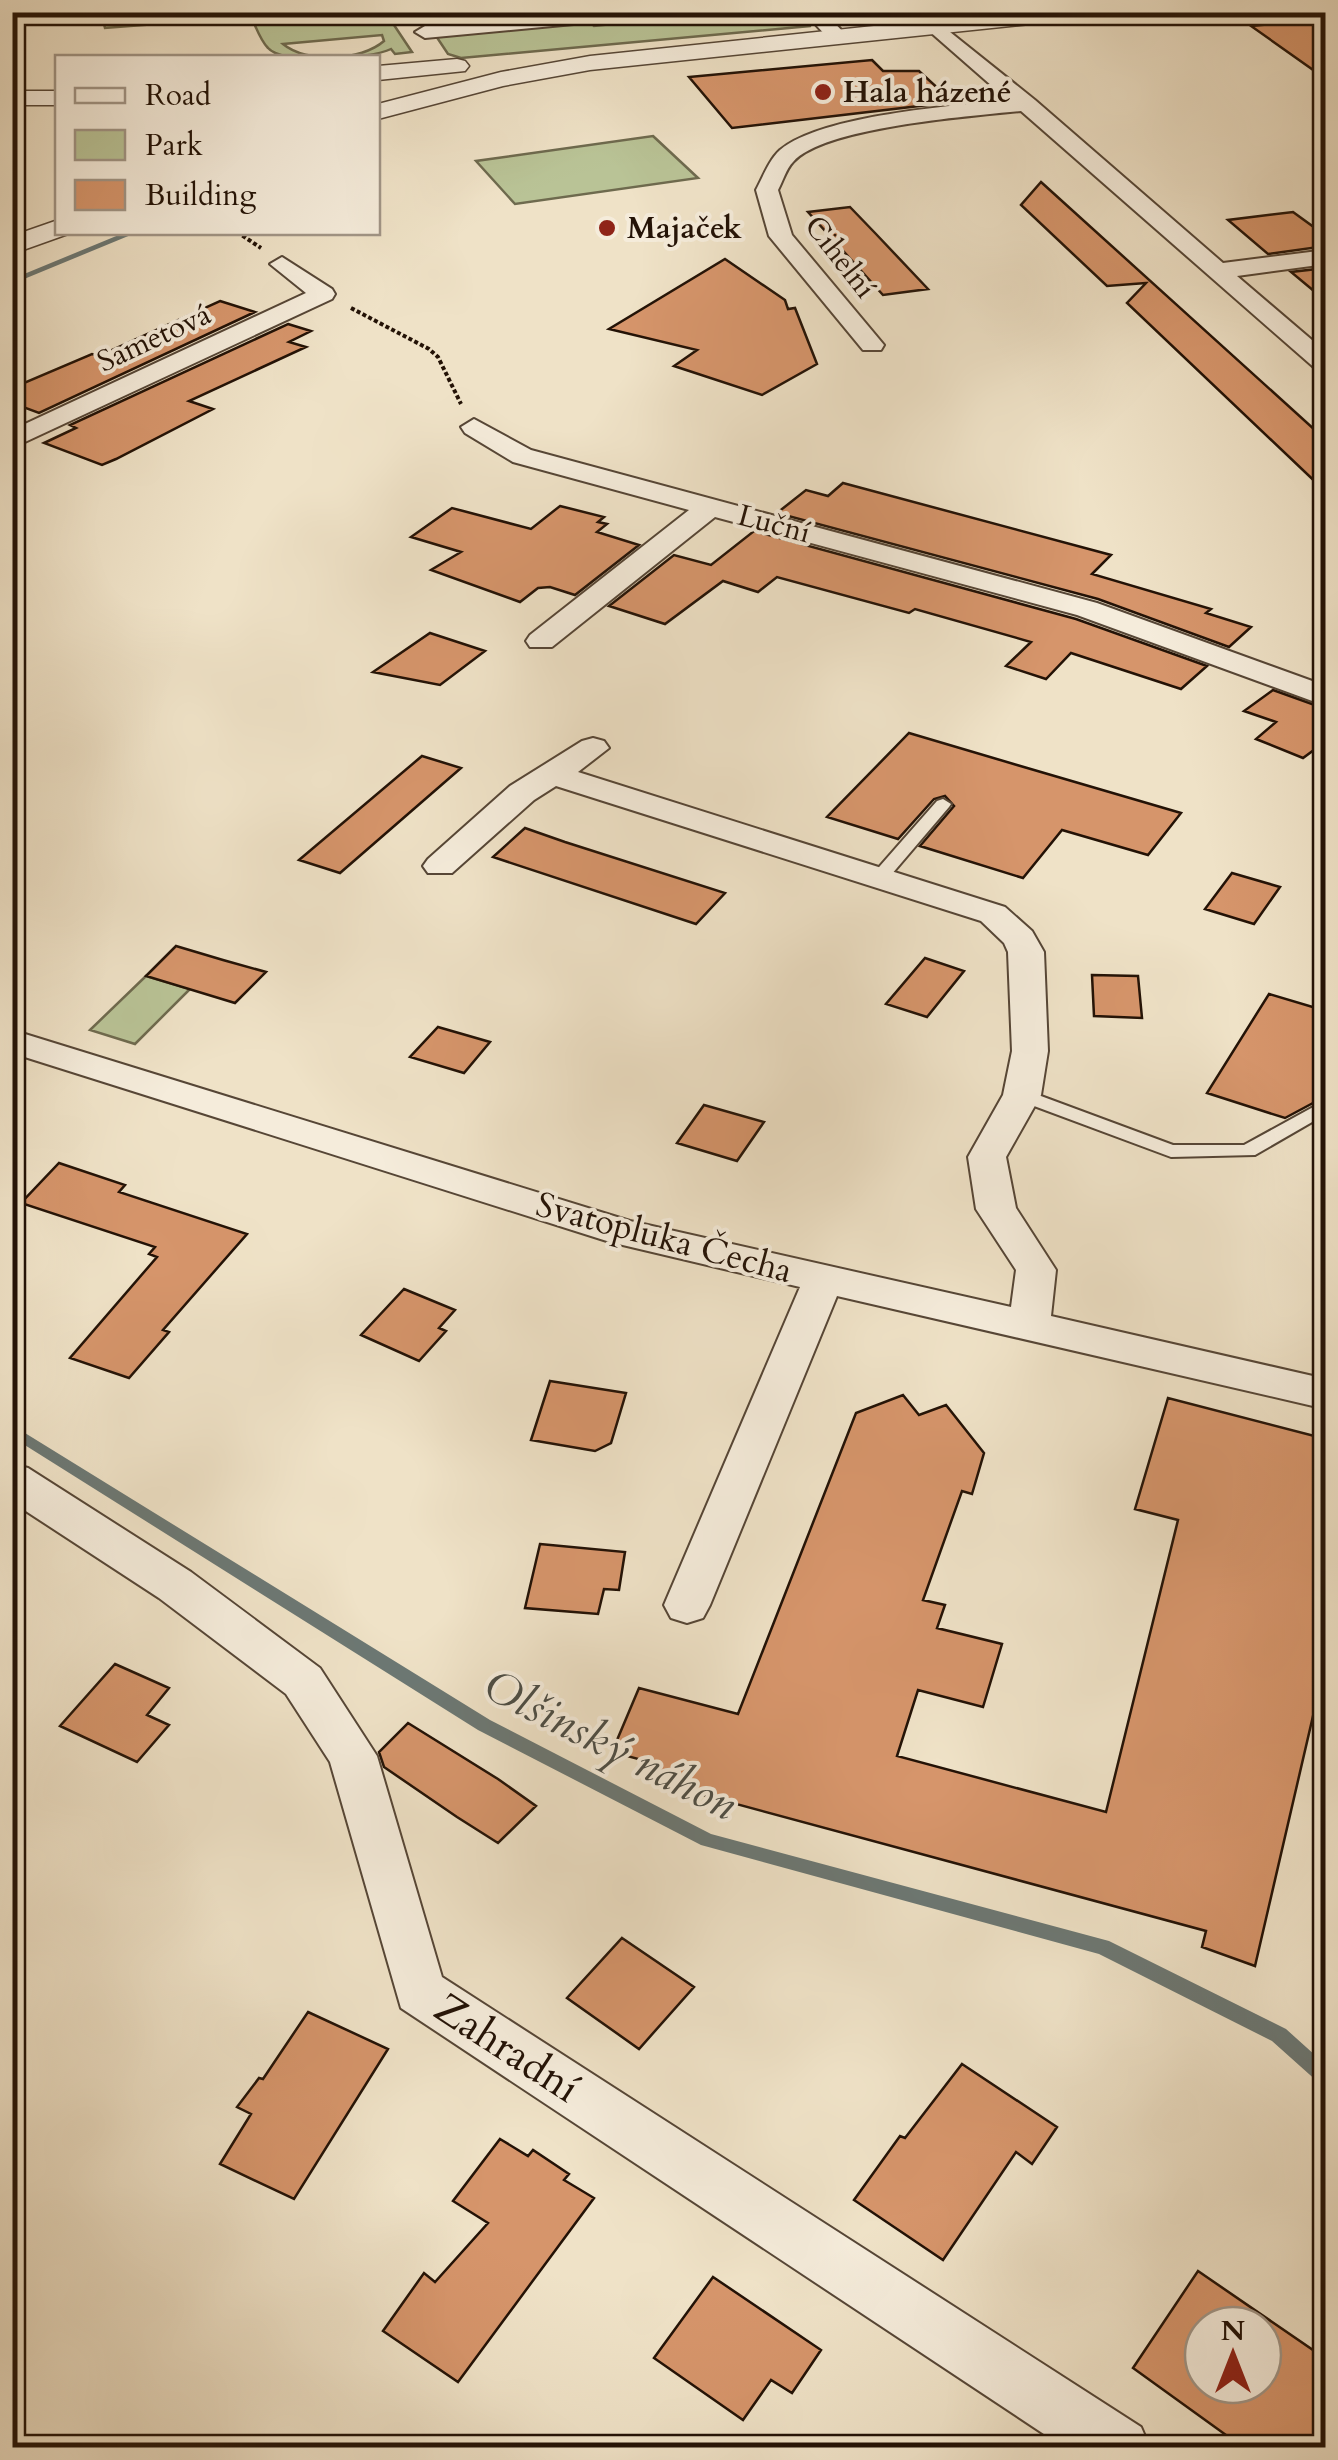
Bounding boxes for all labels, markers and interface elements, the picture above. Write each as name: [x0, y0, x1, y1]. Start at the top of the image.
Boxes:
legend: [55, 55, 380, 235]
place label: Hala házené: [843, 72, 1012, 113]
text: Road: [145, 75, 211, 116]
marker: Hala házené: [812, 81, 834, 103]
text: Park: [145, 125, 203, 166]
text: Building: [145, 175, 256, 216]
street label: Cihelní: [795, 207, 885, 307]
place label: Majaček: [627, 208, 742, 249]
marker: Majaček: [596, 217, 618, 239]
street label: Sametová: [91, 294, 217, 382]
street label: Luční: [733, 495, 815, 553]
street label: Svatopluka Čecha: [531, 1181, 797, 1295]
water label: Olšinský náhon: [473, 1655, 747, 1835]
street label: Zahradní: [423, 1980, 591, 2116]
north arrow: [1183, 2305, 1283, 2405]
text: N: [1221, 2312, 1245, 2350]

